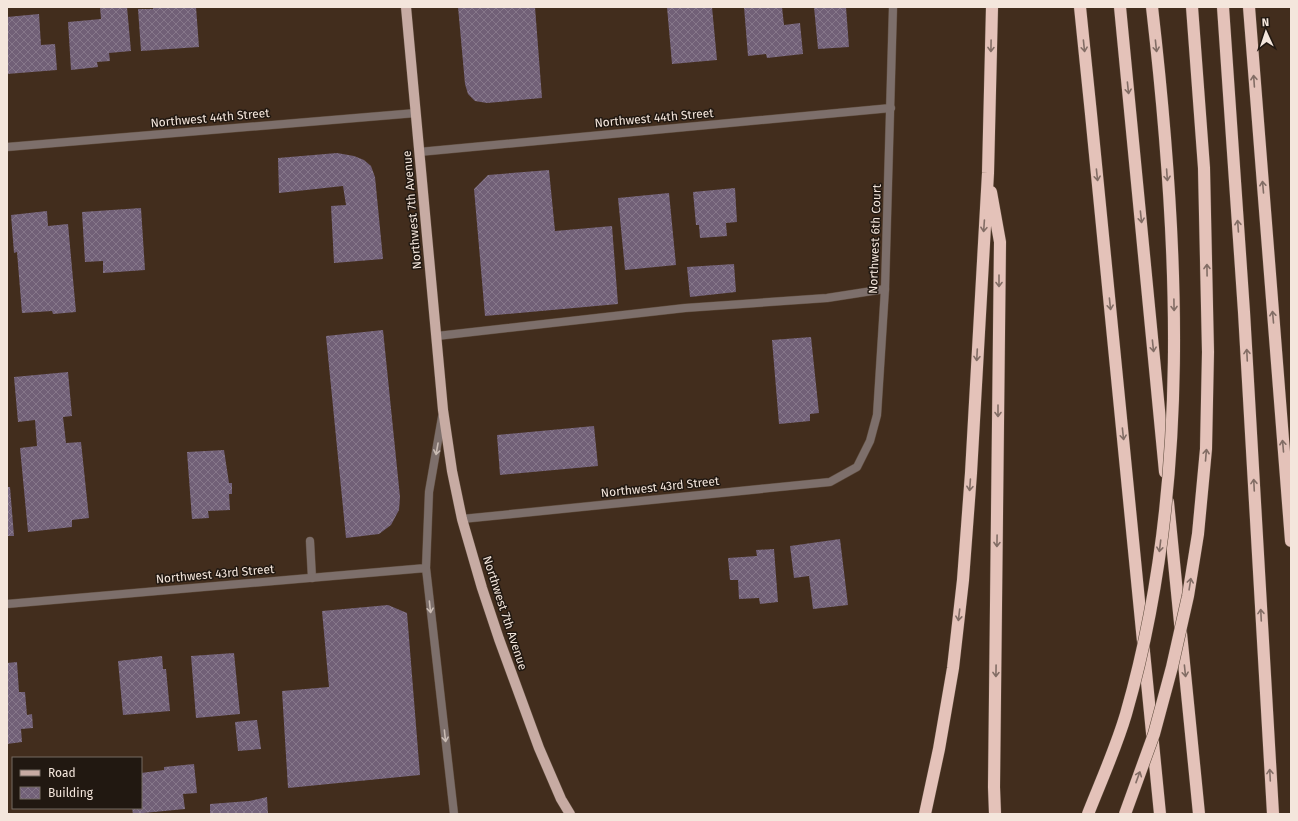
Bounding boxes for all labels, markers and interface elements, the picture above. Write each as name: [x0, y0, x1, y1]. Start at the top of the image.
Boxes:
north arrow: [1246, 12, 1286, 52]
text: N: [1262, 16, 1269, 29]
one-way arrow: [987, 39, 995, 52]
one-way arrow: [1080, 39, 1088, 52]
one-way arrow: [1152, 39, 1160, 52]
one-way arrow: [1251, 74, 1258, 87]
one-way arrow: [1124, 81, 1132, 94]
street label: Northwest 44th Street: [150, 106, 271, 130]
street label: Northwest 44th Street: [594, 106, 715, 130]
street label: Northwest 7th Avenue: [400, 150, 424, 270]
one-way arrow: [1094, 168, 1101, 181]
one-way arrow: [1164, 168, 1171, 181]
one-way arrow: [1259, 181, 1266, 194]
street label: Northwest 6th Court: [866, 183, 884, 294]
one-way arrow: [1137, 210, 1144, 223]
one-way arrow: [981, 219, 988, 232]
one-way arrow: [1235, 220, 1242, 233]
one-way arrow: [1203, 264, 1211, 277]
one-way arrow: [995, 274, 1003, 287]
one-way arrow: [1106, 297, 1114, 310]
one-way arrow: [1170, 298, 1177, 311]
one-way arrow: [1269, 311, 1277, 324]
one-way arrow: [1150, 339, 1157, 352]
one-way arrow: [974, 348, 981, 361]
one-way arrow: [1243, 349, 1250, 362]
one-way arrow: [994, 404, 1002, 417]
one-way arrow: [1119, 427, 1126, 440]
one-way arrow: [1280, 440, 1287, 453]
one-way arrow: [432, 442, 440, 455]
one-way arrow: [1202, 449, 1209, 462]
street label: Northwest 43rd Street: [600, 474, 720, 500]
one-way arrow: [967, 478, 974, 491]
one-way arrow: [1250, 479, 1258, 492]
one-way arrow: [993, 534, 1001, 547]
one-way arrow: [1156, 540, 1164, 553]
street label: Northwest 7th Avenue: [480, 554, 530, 672]
street label: Northwest 43rd Street: [155, 562, 275, 586]
one-way arrow: [1186, 578, 1194, 591]
one-way arrow: [427, 600, 434, 613]
one-way arrow: [955, 608, 963, 621]
one-way arrow: [1258, 609, 1265, 622]
one-way arrow: [992, 664, 999, 677]
one-way arrow: [1181, 664, 1189, 677]
one-way arrow: [441, 729, 449, 742]
legend: [12, 757, 142, 809]
text: Road: [48, 766, 76, 780]
one-way arrow: [1267, 769, 1274, 782]
one-way arrow: [1135, 772, 1143, 784]
text: Building: [48, 786, 94, 800]

